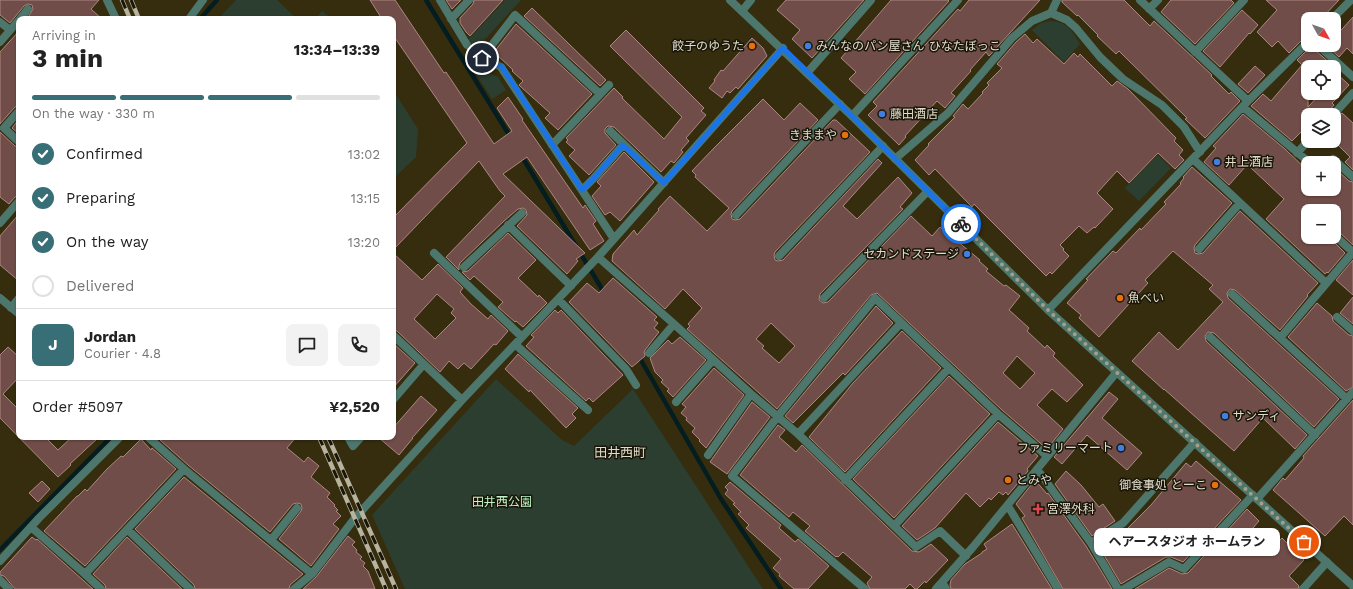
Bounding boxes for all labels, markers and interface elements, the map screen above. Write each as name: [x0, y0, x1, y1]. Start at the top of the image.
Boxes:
north arrow: [1301, 12, 1341, 52]
map controls: [1301, 12, 1341, 244]
text: Arriving in: [32, 28, 96, 43]
place label: 餃子のゆうた: [672, 39, 744, 53]
place label: みんなのパン屋さん ひなたぼっこ: [816, 39, 1001, 53]
text: 13:34–13:39: [294, 41, 380, 59]
pin: [465, 41, 499, 75]
marker: 餃子のゆうた: [747, 41, 757, 51]
marker: みんなのパン屋さん ひなたぼっこ: [803, 41, 813, 51]
text: 3 min: [32, 43, 103, 73]
icon: home: [471, 47, 493, 69]
button: locate: [1301, 60, 1341, 100]
text: On the way · 330 m: [32, 106, 155, 121]
place label: 藤田酒店: [890, 107, 938, 121]
button: layers: [1301, 108, 1341, 148]
marker: 藤田酒店: [877, 109, 887, 119]
place label: きままや: [789, 128, 837, 142]
marker: きままや: [840, 130, 850, 140]
icon: check: [32, 143, 54, 165]
text: Confirmed: [66, 145, 143, 163]
text: 13:02: [348, 147, 380, 162]
place label: 井上酒店: [1225, 155, 1273, 169]
button: +: [1301, 156, 1341, 196]
marker: 井上酒店: [1212, 157, 1222, 167]
icon: check: [32, 187, 54, 209]
text: Preparing: [66, 189, 135, 207]
text: 13:15: [351, 191, 380, 206]
courier: [941, 204, 981, 244]
button: −: [1301, 204, 1341, 244]
icon: bike: [950, 213, 972, 235]
icon: check: [32, 231, 54, 253]
text: On the way: [66, 233, 148, 251]
text: 13:20: [348, 235, 380, 250]
place label: セカンドステージ: [863, 247, 959, 261]
marker: セカンドステージ: [962, 249, 972, 259]
text: Delivered: [66, 277, 134, 295]
place label: 魚べい: [1128, 291, 1164, 305]
marker: 魚べい: [1115, 293, 1125, 303]
button: chat: [286, 324, 328, 366]
button: phone: [338, 324, 380, 366]
text: Jordan: [84, 328, 136, 346]
text: J: [48, 336, 58, 354]
text: Courier · 4.8: [84, 346, 161, 361]
text: Order #5097: [32, 398, 123, 416]
text: ¥2,520: [329, 398, 380, 416]
place label: サンディ: [1233, 409, 1280, 423]
marker: サンディ: [1220, 411, 1230, 421]
place label: ファミリーマート: [1017, 441, 1113, 455]
marker: ファミリーマート: [1116, 443, 1126, 453]
district label: 田井西町: [594, 445, 646, 460]
place label: とみや: [1016, 473, 1052, 487]
marker: とみや: [1003, 475, 1013, 485]
place label: 御食事処 とーこ: [1119, 478, 1207, 492]
marker: 御食事処 とーこ: [1210, 480, 1220, 490]
park label: 田井西公園: [472, 495, 532, 509]
place label: 宮澤外科: [1047, 502, 1095, 516]
marker: 宮澤外科: [1032, 503, 1044, 515]
pin: [1287, 525, 1321, 559]
callout: ヘアースタジオ ホームラン: [1094, 528, 1280, 556]
icon: bag: [1293, 531, 1315, 553]
text: ヘアースタジオ ホームラン: [1108, 534, 1266, 549]

